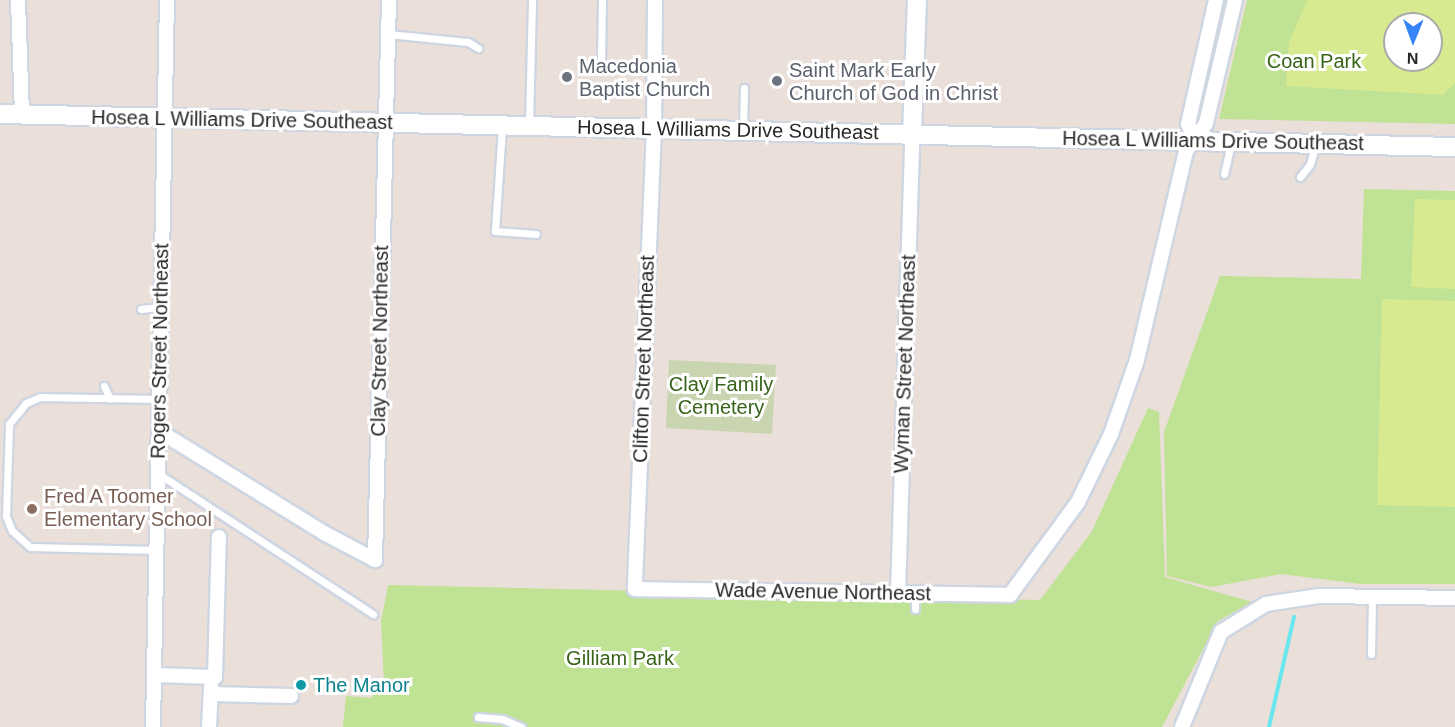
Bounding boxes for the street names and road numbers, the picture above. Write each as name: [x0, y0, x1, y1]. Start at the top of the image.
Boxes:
street label: Hosea L Williams Drive Southeast: [91, 105, 393, 135]
street label: Hosea L Williams Drive Southeast: [577, 115, 879, 145]
street label: Hosea L Williams Drive Southeast: [1062, 126, 1364, 156]
street label: Rogers Street Northeast: [146, 243, 174, 459]
street label: Clay Street Northeast: [366, 245, 394, 437]
street label: Wyman Street Northeast: [889, 254, 921, 474]
street label: Clifton Street Northeast: [628, 255, 660, 463]
street label: Wade Avenue Northeast: [714, 578, 932, 606]

